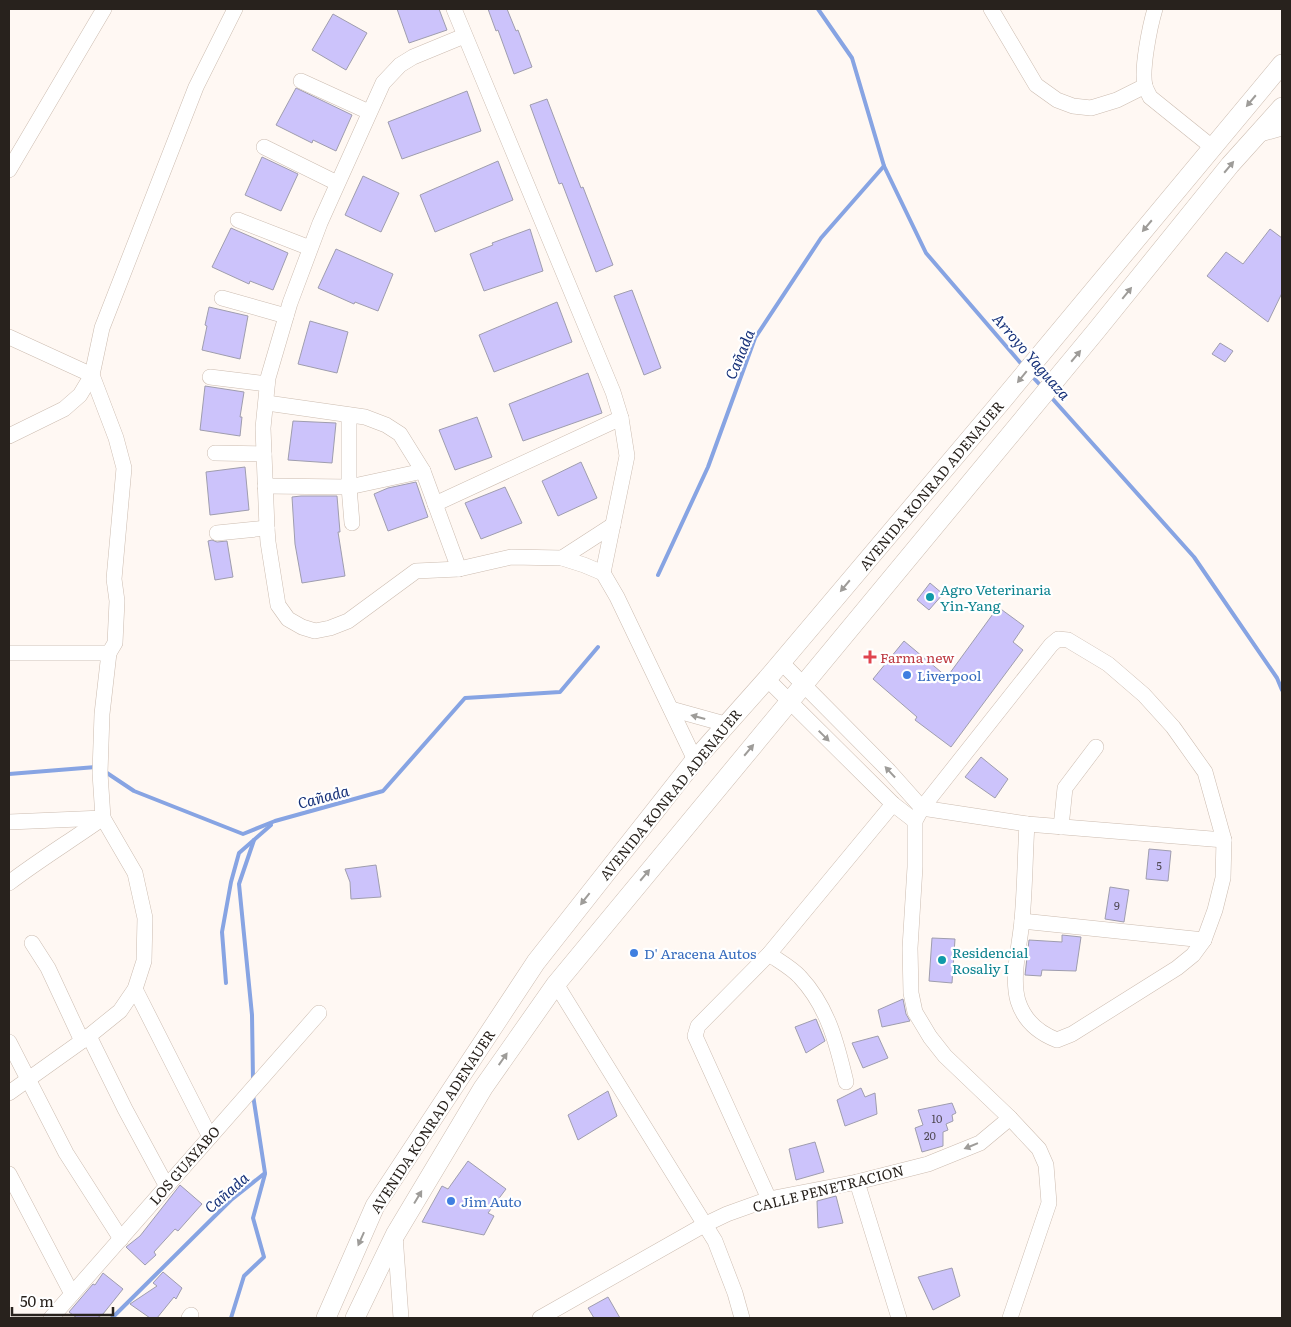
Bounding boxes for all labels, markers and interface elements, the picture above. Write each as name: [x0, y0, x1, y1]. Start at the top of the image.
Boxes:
one-way arrow: [1246, 95, 1257, 107]
one-way arrow: [1223, 161, 1234, 173]
one-way arrow: [1141, 219, 1152, 232]
one-way arrow: [1121, 287, 1132, 300]
water label: Arroyo Yaguaza: [988, 307, 1077, 405]
water label: Cañada: [718, 325, 760, 383]
one-way arrow: [1070, 350, 1081, 363]
one-way arrow: [1016, 371, 1028, 383]
street label: AVENIDA KONRAD ADENAUER: [854, 396, 1008, 574]
place label: Agro Veterinaria Yin-Yang: [940, 579, 1052, 615]
one-way arrow: [840, 580, 851, 593]
marker: Agro Veterinaria Yin-Yang: [924, 591, 936, 603]
place label: Farma new: [880, 647, 954, 667]
marker: Farma new: [864, 651, 876, 663]
place label: Liverpool: [917, 665, 982, 685]
marker: Liverpool: [901, 669, 913, 681]
street label: AVENIDA KONRAD ADENAUER: [594, 704, 746, 884]
one-way arrow: [690, 713, 706, 721]
one-way arrow: [818, 730, 830, 742]
one-way arrow: [743, 745, 755, 757]
one-way arrow: [884, 767, 896, 779]
water label: Cañada: [295, 778, 352, 814]
house number: 5: [1156, 857, 1162, 873]
one-way arrow: [640, 869, 651, 882]
one-way arrow: [579, 893, 590, 906]
house number: 9: [1114, 897, 1120, 913]
place label: Residencial Rosaliy I: [952, 942, 1029, 978]
place label: D' Aracena Autos: [644, 943, 756, 963]
marker: D' Aracena Autos: [628, 947, 640, 959]
marker: Residencial Rosaliy I: [936, 954, 948, 966]
street label: AVENIDA KONRAD ADENAUER: [365, 1025, 499, 1217]
one-way arrow: [498, 1052, 508, 1066]
house number: 10: [932, 1110, 942, 1126]
street label: LOS GUAYABO: [144, 1121, 224, 1209]
house number: 20: [924, 1127, 936, 1143]
one-way arrow: [963, 1142, 978, 1150]
street label: CALLE PENETRACION: [750, 1160, 906, 1216]
water label: Cañada: [199, 1166, 254, 1218]
one-way arrow: [413, 1191, 422, 1204]
place label: Jim Auto: [461, 1191, 522, 1211]
marker: Jim Auto: [445, 1195, 457, 1207]
one-way arrow: [356, 1232, 364, 1246]
scale bar: [12, 1284, 114, 1316]
text: 50 m: [20, 1289, 54, 1312]

